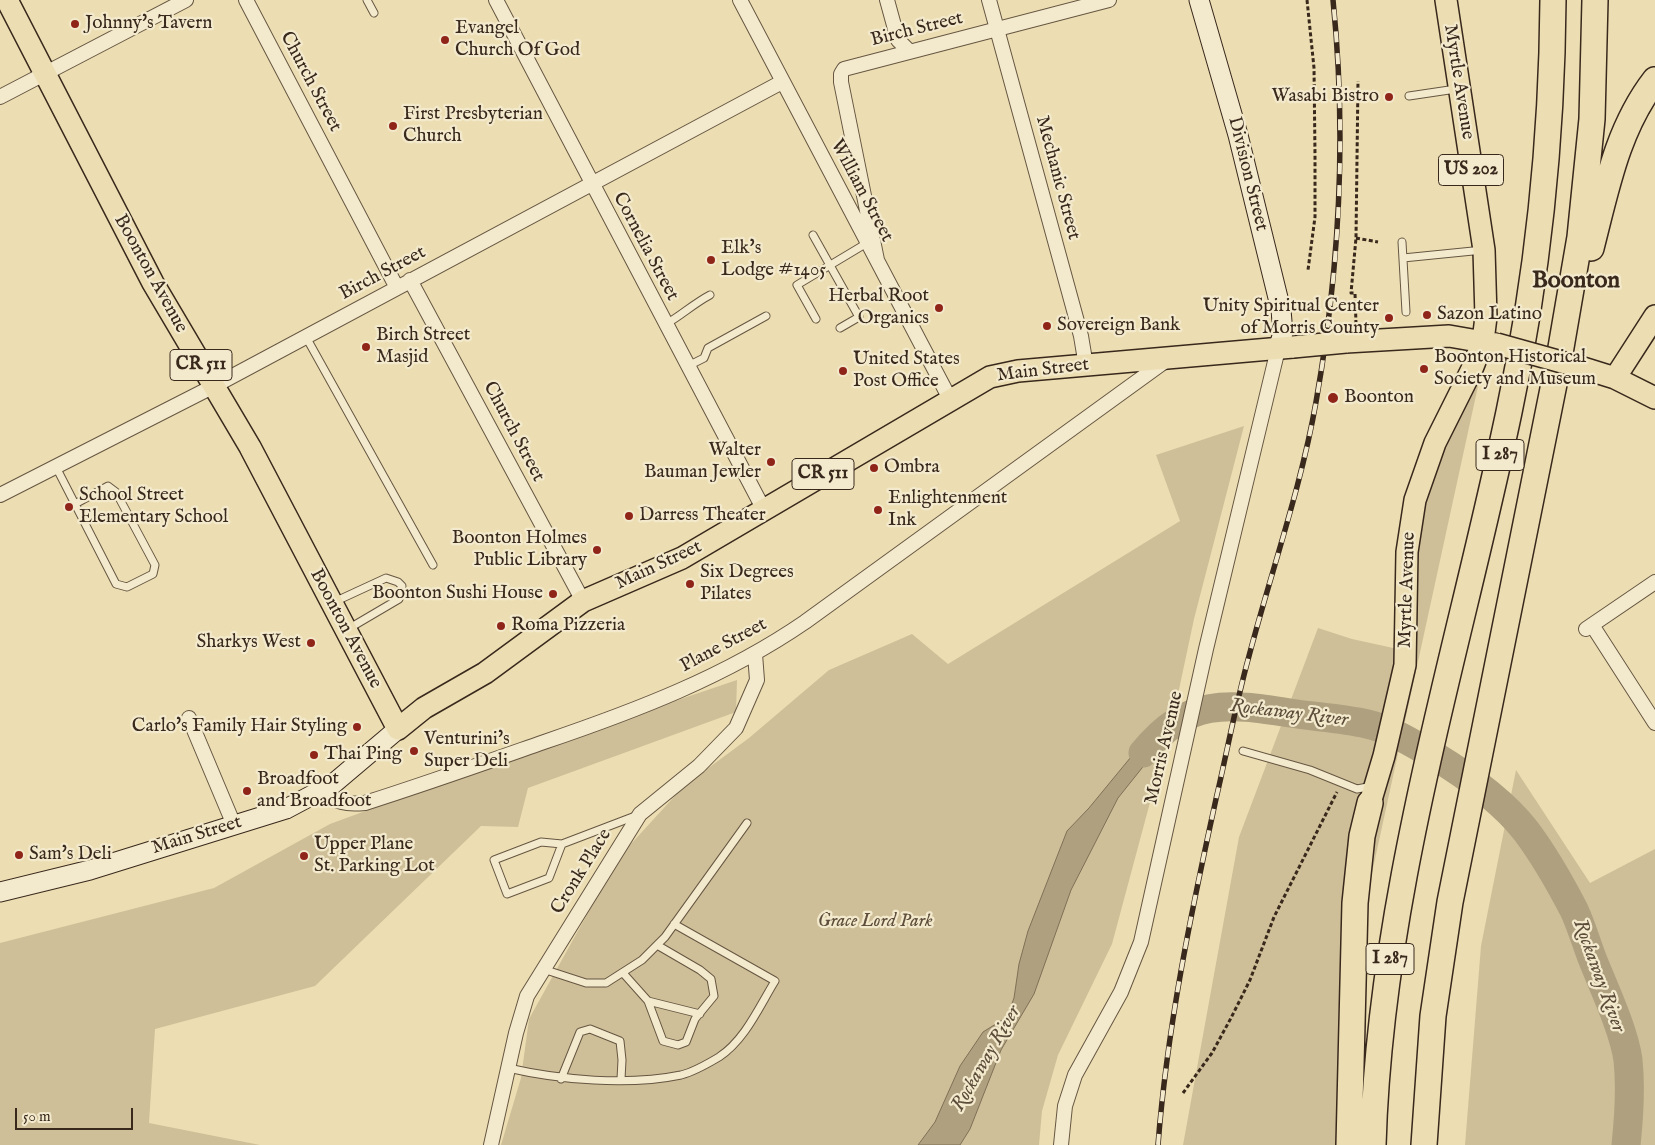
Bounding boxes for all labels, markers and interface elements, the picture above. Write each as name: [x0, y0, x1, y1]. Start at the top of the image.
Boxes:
street label: Birch Street: [869, 8, 965, 52]
place label: Johnny's Tavern: [85, 13, 212, 35]
marker: Johnny's Tavern: [69, 18, 81, 30]
place label: Evangel Church Of God: [455, 18, 580, 62]
street label: Myrtle Avenue: [1438, 23, 1478, 141]
street label: Church Street: [274, 28, 346, 136]
marker: Evangel Church Of God: [439, 34, 451, 46]
place label: Wasabi Bistro: [1272, 86, 1379, 108]
marker: Wasabi Bistro: [1383, 91, 1395, 103]
place label: First Presbyterian Church: [403, 104, 543, 148]
street label: Mechanic Street: [1029, 113, 1085, 243]
street label: Division Street: [1222, 114, 1272, 234]
marker: First Presbyterian Church: [387, 120, 399, 132]
street label: William Street: [824, 136, 898, 246]
road number: US 202: [1438, 154, 1504, 186]
street label: Cornelia Street: [607, 189, 683, 305]
street label: Boonton Avenue: [108, 211, 192, 337]
place label: Elk's Lodge #1405: [721, 238, 826, 282]
street label: Birch Street: [336, 242, 430, 306]
marker: Elk's Lodge #1405: [705, 254, 717, 266]
district label: Boonton: [1532, 268, 1620, 296]
place label: Herbal Root Organics: [828, 286, 929, 330]
place label: Unity Spiritual Center of Morris County: [1203, 296, 1379, 340]
marker: Herbal Root Organics: [933, 302, 945, 314]
place label: Sazon Latino: [1437, 304, 1542, 326]
marker: Sazon Latino: [1421, 309, 1433, 321]
marker: Unity Spiritual Center of Morris County: [1383, 312, 1395, 324]
place label: Sovereign Bank: [1057, 315, 1180, 337]
marker: Sovereign Bank: [1041, 320, 1053, 332]
place label: Birch Street Masjid: [376, 325, 470, 369]
marker: Birch Street Masjid: [360, 341, 372, 353]
place label: Boonton Historical Society and Museum: [1434, 347, 1596, 391]
place label: United States Post Office: [853, 349, 960, 393]
road number: CR 511: [170, 350, 232, 380]
street label: Main Street: [996, 354, 1090, 388]
marker: Boonton Historical Society and Museum: [1418, 363, 1430, 375]
marker: United States Post Office: [837, 365, 849, 377]
street label: Church Street: [477, 378, 549, 486]
place label: Boonton: [1344, 387, 1414, 409]
marker: Boonton: [1326, 391, 1340, 405]
place label: Walter Bauman Jewler: [644, 440, 761, 484]
road number: I 287: [1476, 440, 1524, 470]
marker: Walter Bauman Jewler: [765, 456, 777, 468]
place label: Ombra: [884, 457, 940, 479]
road number: CR 511: [792, 458, 854, 489]
marker: Ombra: [868, 462, 880, 474]
place label: School Street Elementary School: [79, 485, 228, 529]
place label: Enlightenment Ink: [888, 488, 1007, 532]
marker: School Street Elementary School: [63, 501, 75, 513]
marker: Enlightenment Ink: [872, 504, 884, 516]
place label: Darress Theater: [639, 505, 766, 527]
marker: Darress Theater: [623, 510, 635, 522]
place label: Boonton Holmes Public Library: [452, 528, 587, 572]
street label: Myrtle Avenue: [1395, 531, 1421, 649]
street label: Main Street: [612, 536, 706, 596]
marker: Boonton Holmes Public Library: [591, 544, 603, 556]
place label: Six Degrees Pilates: [700, 562, 794, 606]
street label: Boonton Avenue: [304, 565, 386, 693]
marker: Six Degrees Pilates: [684, 578, 696, 590]
place label: Boonton Sushi House: [372, 583, 543, 605]
marker: Boonton Sushi House: [547, 588, 559, 600]
street label: Plane Street: [677, 614, 771, 678]
place label: Roma Pizzeria: [511, 615, 625, 637]
marker: Roma Pizzeria: [495, 620, 507, 632]
place label: Sharkys West: [197, 632, 301, 654]
marker: Sharkys West: [305, 637, 317, 649]
street label: Morris Avenue: [1141, 689, 1189, 807]
water label: Rockaway River: [1229, 695, 1349, 733]
place label: Carlo's Family Hair Styling: [132, 716, 347, 738]
marker: Carlo's Family Hair Styling: [351, 721, 363, 733]
place label: Venturini's Super Deli: [424, 729, 510, 773]
place label: Thai Ping: [324, 744, 402, 766]
marker: Venturini's Super Deli: [408, 745, 420, 757]
marker: Thai Ping: [308, 749, 320, 761]
place label: Broadfoot and Broadfoot: [257, 769, 372, 813]
marker: Broadfoot and Broadfoot: [241, 785, 253, 797]
street label: Main Street: [149, 812, 245, 860]
street label: Cronk Place: [547, 825, 617, 919]
place label: Upper Plane St. Parking Lot: [314, 834, 435, 878]
place label: Sam's Deli: [29, 844, 112, 866]
marker: Sam's Deli: [13, 849, 25, 861]
marker: Upper Plane St. Parking Lot: [298, 850, 310, 862]
park label: Grace Lord Park: [817, 911, 933, 933]
water label: Rockaway River: [1566, 916, 1630, 1036]
road number: I 287: [1366, 944, 1414, 974]
water label: Rockaway River: [947, 1002, 1027, 1116]
scale bar: [18, 1098, 135, 1130]
text: 50 m: [23, 1107, 51, 1126]

